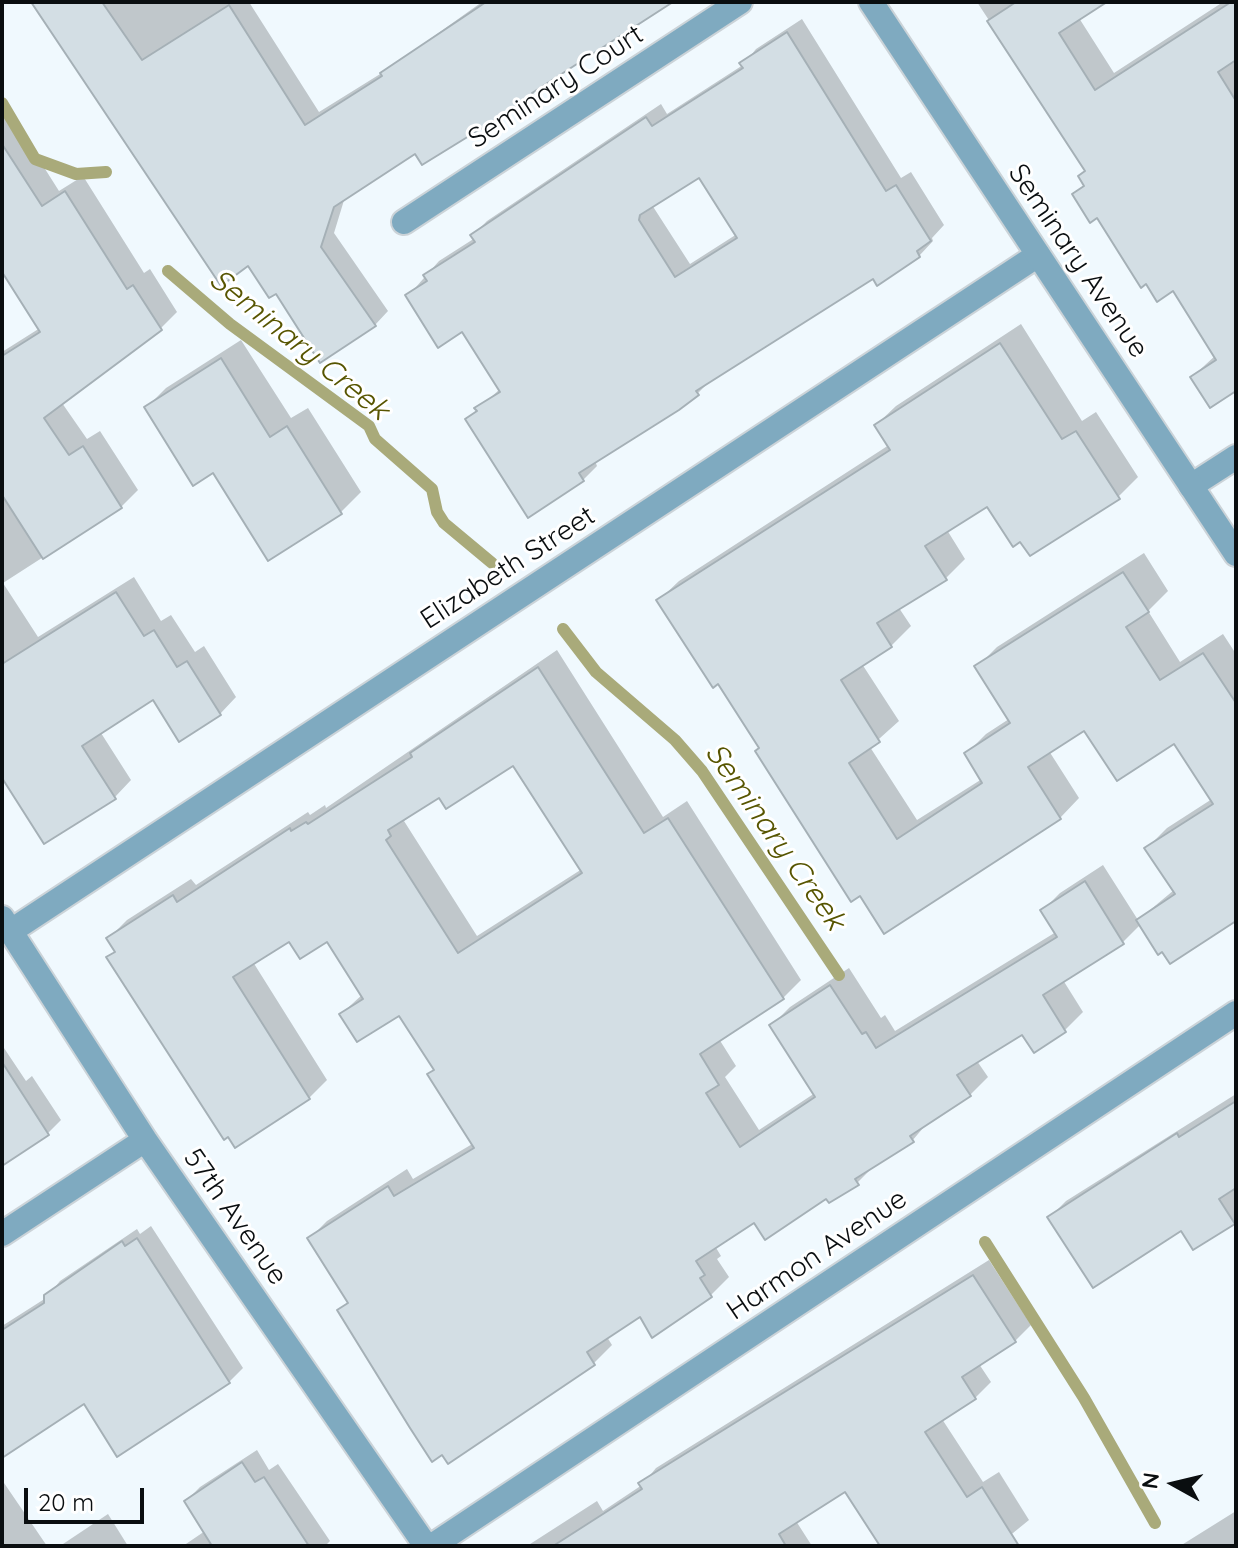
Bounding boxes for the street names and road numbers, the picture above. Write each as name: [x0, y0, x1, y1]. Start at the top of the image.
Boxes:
street label: Seminary Court: [462, 18, 650, 156]
street label: Seminary Avenue: [1001, 158, 1155, 364]
street label: Elizabeth Street: [415, 499, 601, 637]
street label: 57th Avenue: [176, 1142, 294, 1292]
street label: Harmon Avenue: [721, 1182, 913, 1328]

